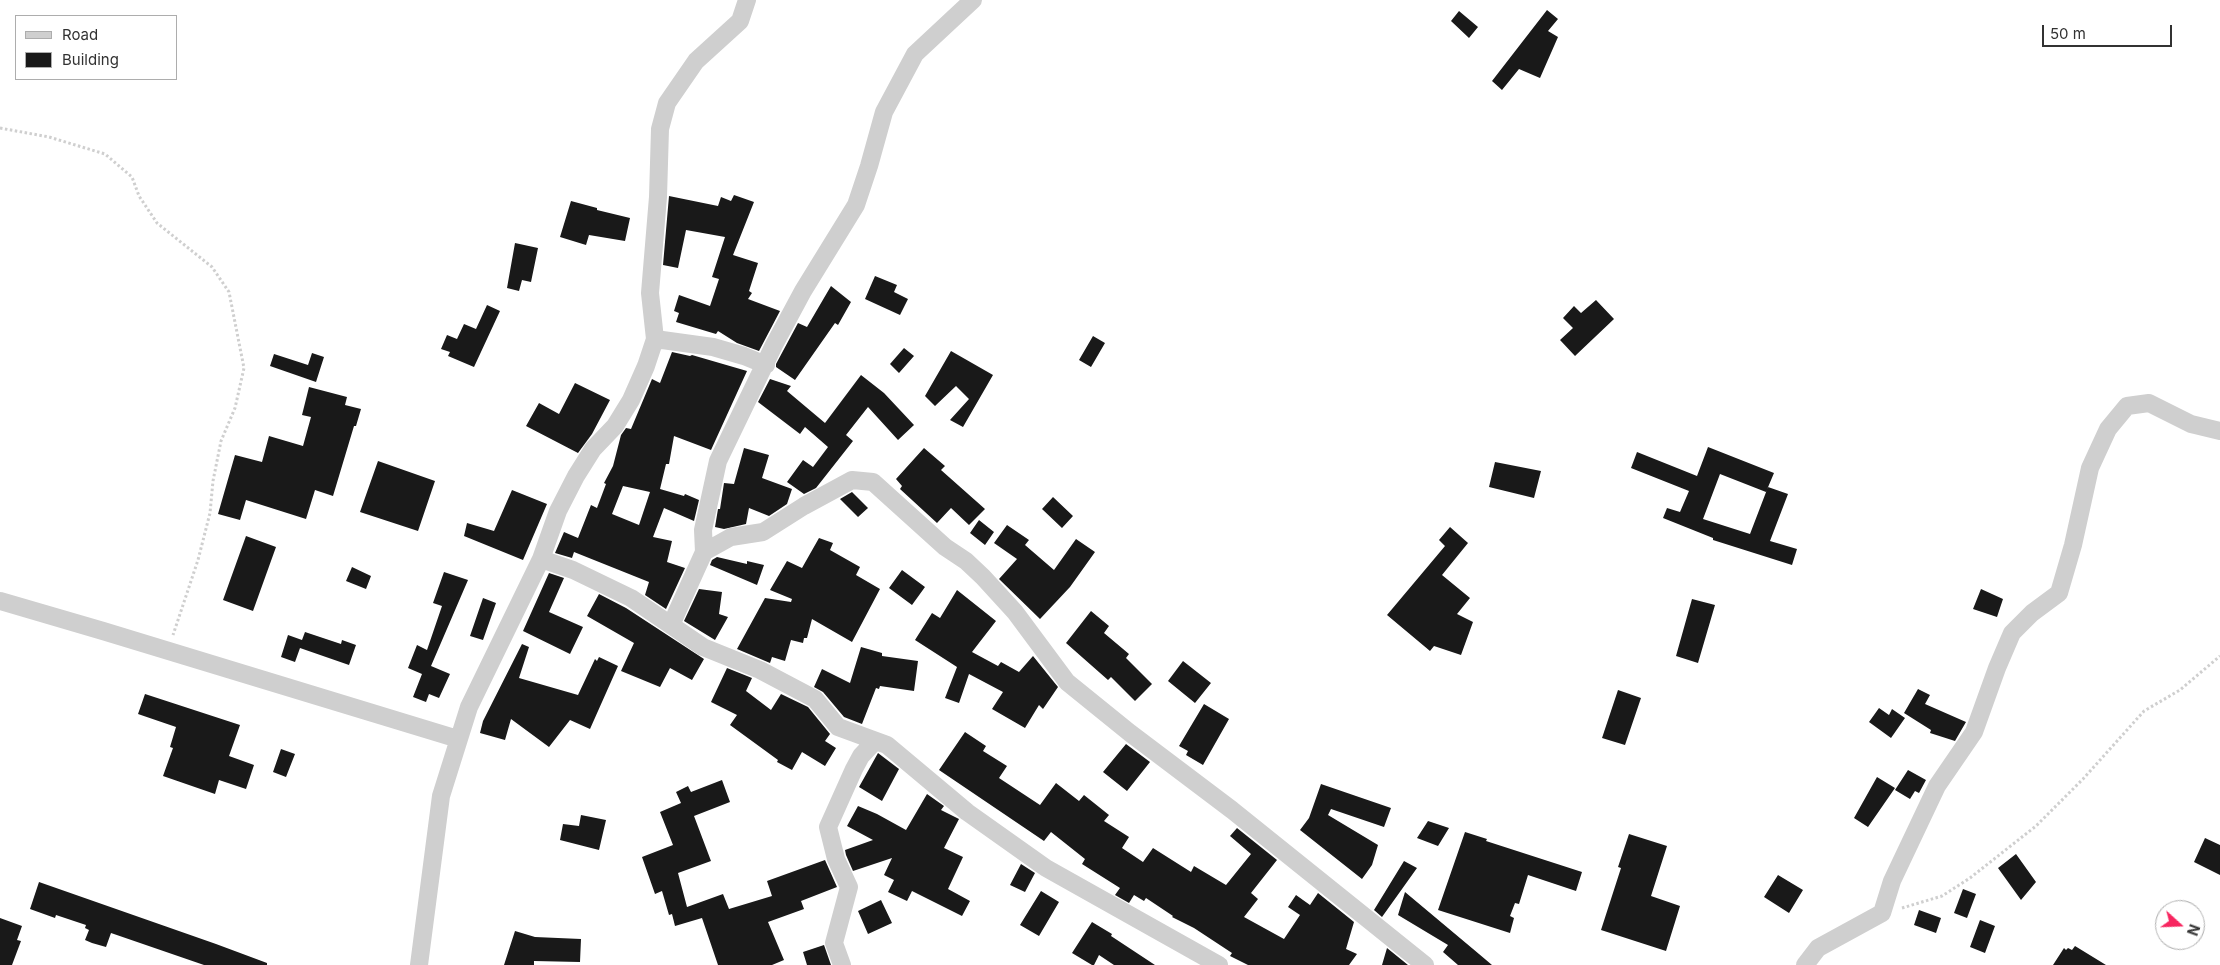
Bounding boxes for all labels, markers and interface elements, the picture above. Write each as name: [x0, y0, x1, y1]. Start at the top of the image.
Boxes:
legend: [15, 15, 178, 80]
scale bar: [2045, 15, 2175, 47]
text: 50 m: [2050, 24, 2086, 43]
text: Road: [62, 25, 98, 44]
text: Building: [62, 50, 119, 69]
north arrow: [2155, 900, 2205, 950]
text: N: [2184, 922, 2203, 938]

